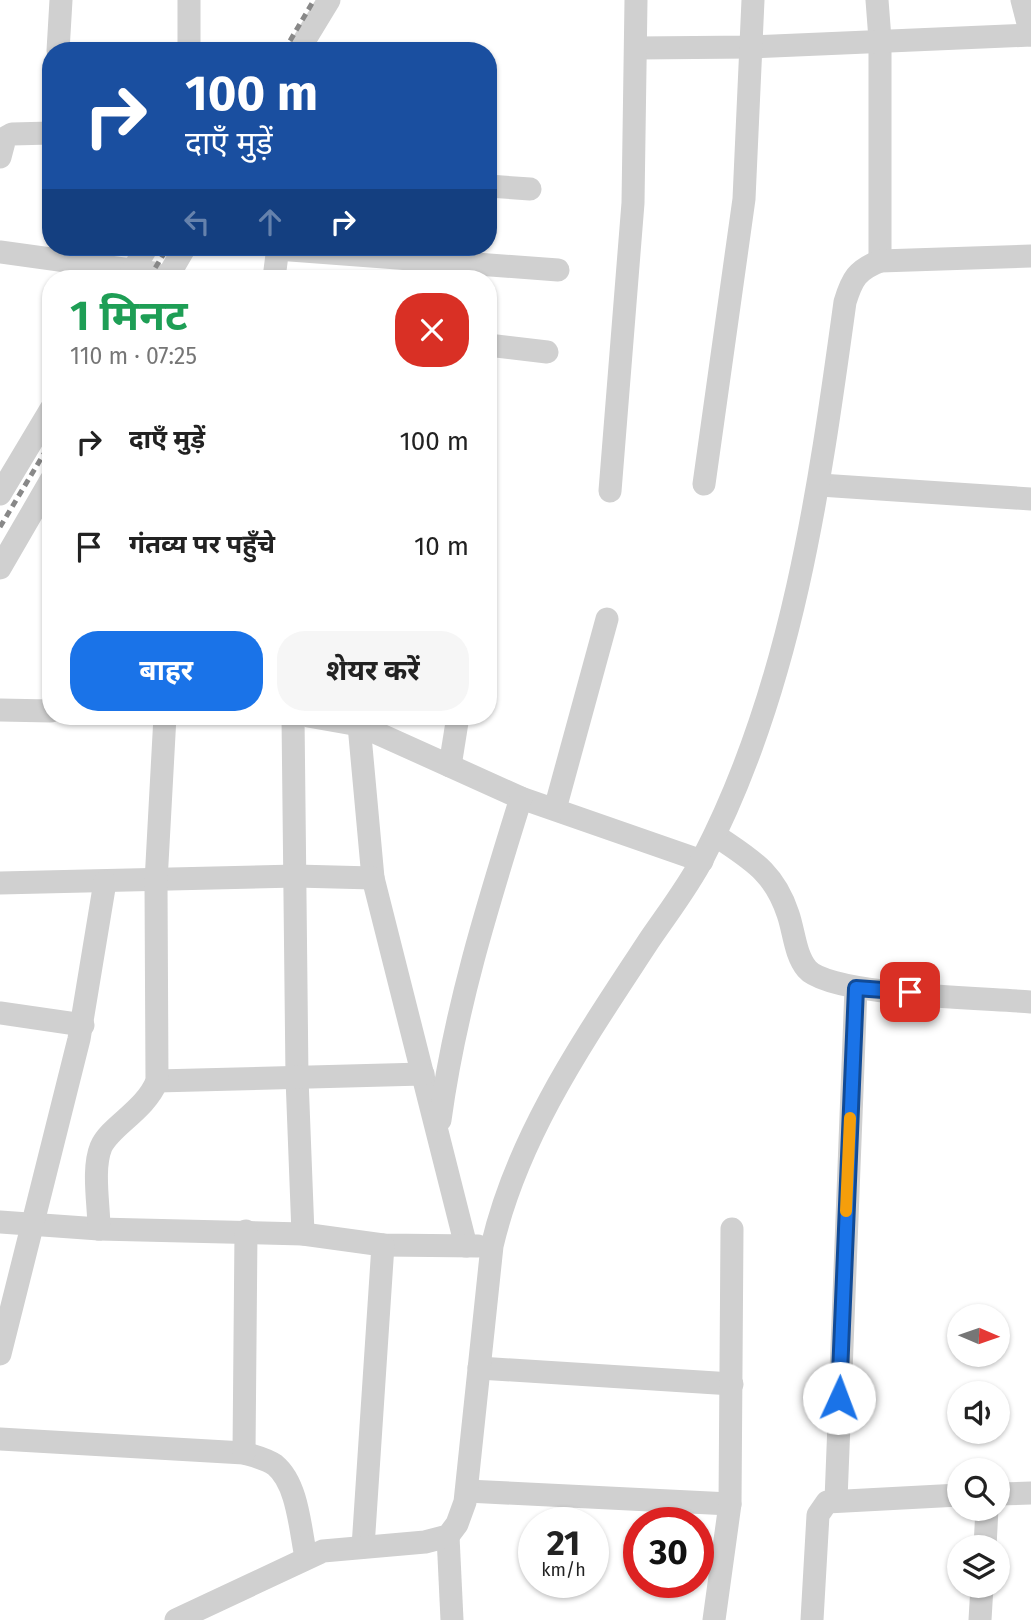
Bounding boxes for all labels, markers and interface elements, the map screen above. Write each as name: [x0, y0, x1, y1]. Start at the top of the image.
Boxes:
text: 100 m: [185, 64, 318, 123]
icon: right: [70, 70, 161, 161]
text: दाएँ मुड़ें: [185, 124, 273, 162]
icon: left: [178, 203, 216, 241]
icon: ahead: [251, 203, 289, 241]
icon: right: [324, 203, 362, 241]
text: 1 मिनट: [70, 291, 188, 341]
button: close: [395, 293, 469, 367]
text: 110 m · 07:25: [70, 342, 197, 370]
icon: right: [70, 423, 108, 461]
text: दाएँ मुड़ें: [129, 424, 205, 455]
text: 100 m: [400, 426, 469, 457]
icon: arrive: [70, 528, 108, 566]
text: गंतव्य पर पहुँचे: [129, 529, 275, 560]
text: 10 m: [414, 531, 469, 562]
button: बाहर: [70, 631, 263, 711]
button: शेयर करें: [277, 631, 469, 711]
pin: [880, 962, 940, 1022]
icon: arrive: [891, 973, 929, 1011]
north arrow: [947, 1304, 1010, 1367]
map controls: [947, 1304, 1010, 1598]
position arrow: [802, 1361, 876, 1435]
button: sound: [947, 1381, 1010, 1444]
button: search: [947, 1458, 1010, 1521]
speed limit sign: 30: [623, 1507, 714, 1598]
text: 21: [547, 1522, 580, 1564]
button: layers: [947, 1535, 1010, 1598]
text: km/h: [541, 1559, 586, 1581]

